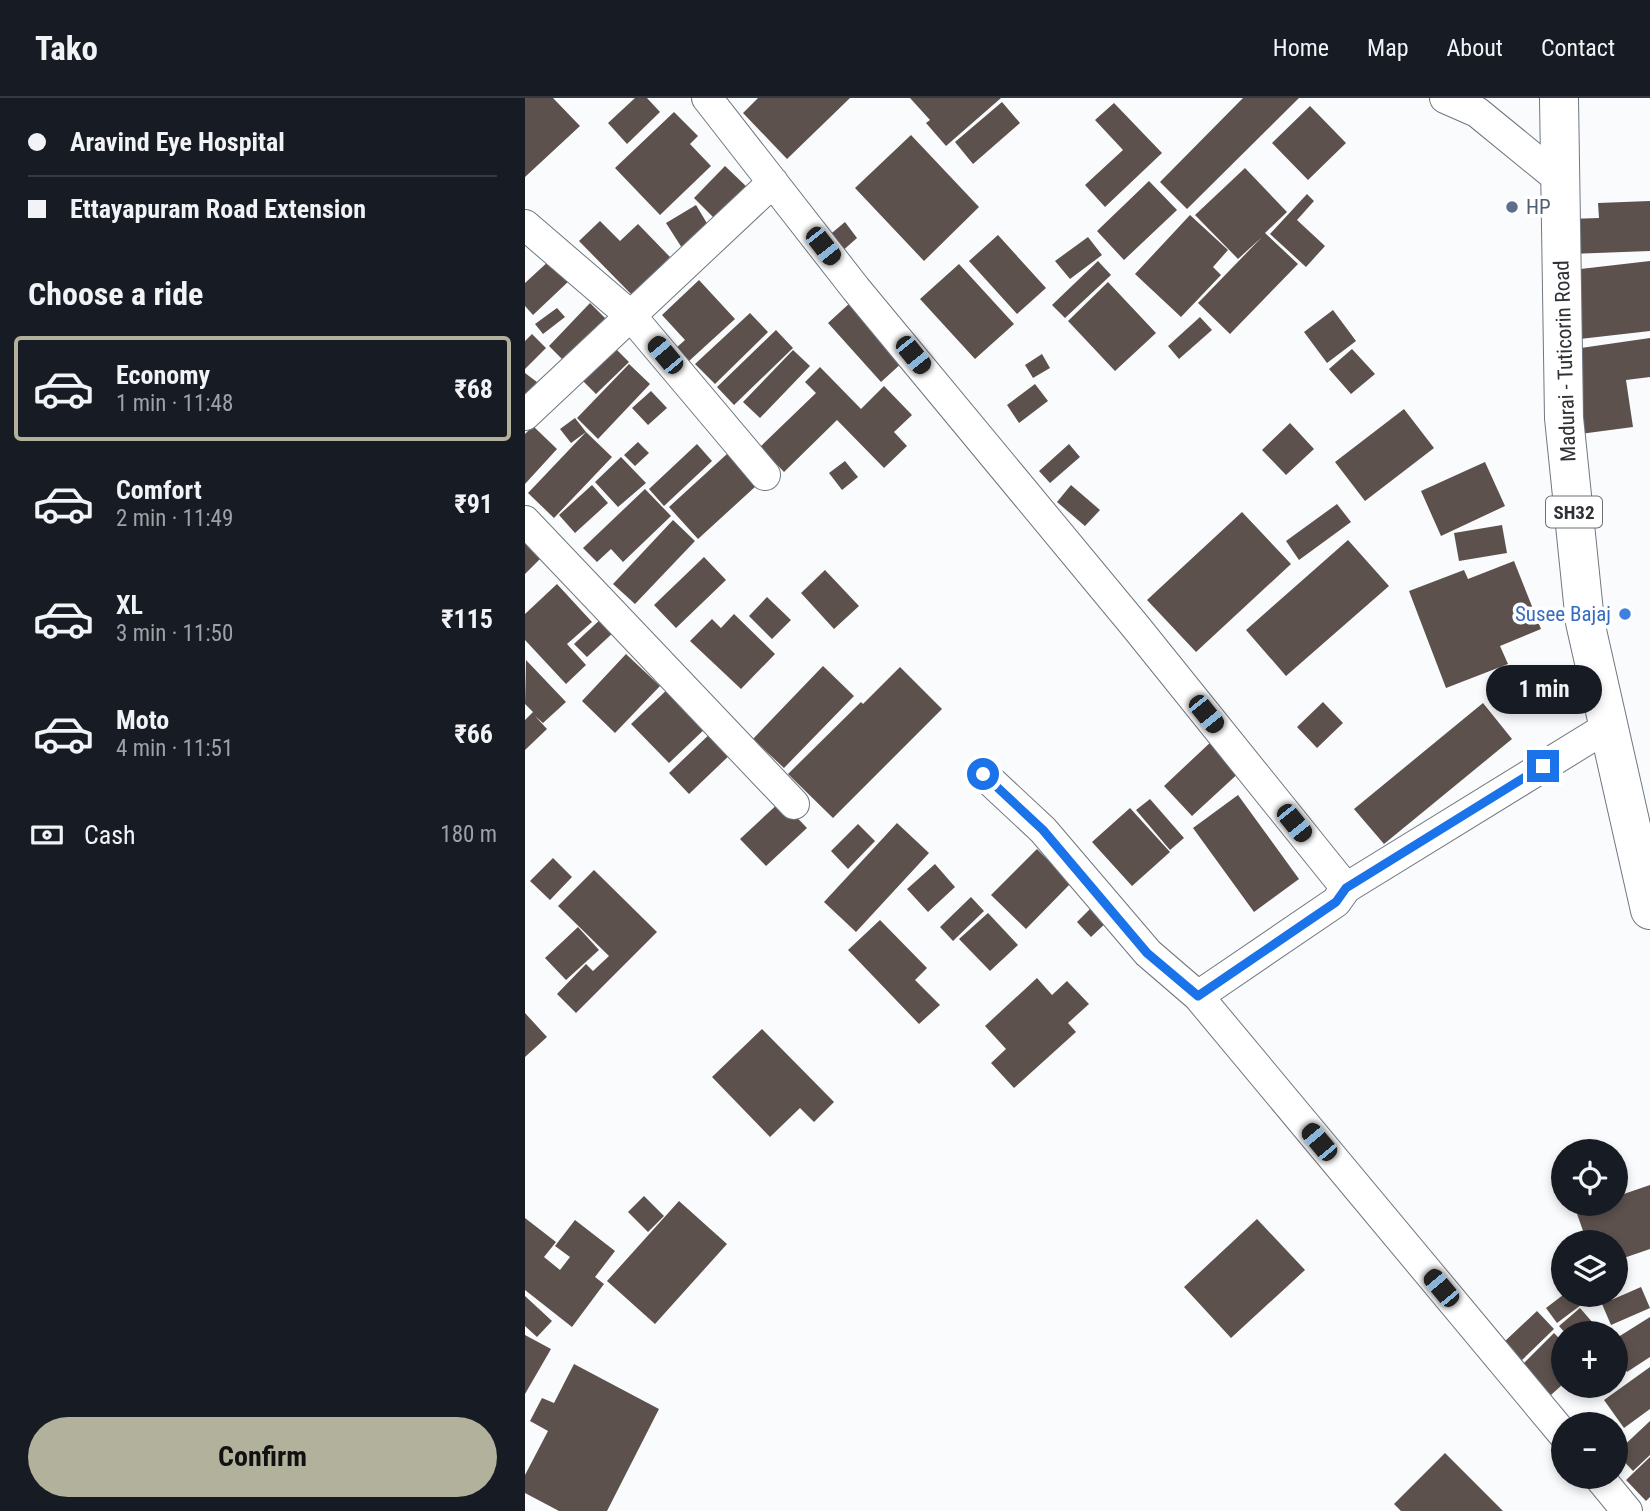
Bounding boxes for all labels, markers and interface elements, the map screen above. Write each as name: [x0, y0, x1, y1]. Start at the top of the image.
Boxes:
text: Tako: [35, 29, 98, 68]
text: Home: [1273, 34, 1329, 62]
text: Map: [1367, 34, 1409, 62]
text: About: [1447, 34, 1503, 62]
text: Contact: [1541, 34, 1615, 62]
text: Aravind Eye Hospital: [70, 127, 285, 157]
text: Ettayapuram Road Extension: [70, 194, 366, 224]
place label: HP: [1526, 195, 1551, 219]
marker: HP: [1504, 199, 1520, 215]
car: [802, 223, 845, 269]
street label: Madurai - Tuticorin Road: [1549, 260, 1581, 462]
text: Choose a ride: [28, 275, 203, 313]
car: [644, 332, 687, 378]
car: [892, 332, 935, 378]
icon: car: [32, 357, 95, 420]
text: Economy: [116, 360, 210, 390]
text: ₹68: [454, 374, 493, 404]
text: 1 min · 11:48: [116, 390, 233, 417]
icon: car: [32, 472, 95, 535]
text: Comfort: [116, 475, 202, 505]
text: ₹91: [454, 489, 493, 519]
road number: SH32: [1546, 496, 1602, 528]
text: 2 min · 11:49: [116, 505, 233, 532]
icon: car: [32, 587, 95, 650]
text: XL: [116, 590, 143, 620]
place label: Susee Bajaj: [1515, 602, 1611, 626]
text: ₹115: [441, 604, 493, 634]
marker: Susee Bajaj: [1617, 606, 1633, 622]
text: 3 min · 11:50: [116, 620, 233, 647]
callout: 1 min: [1485, 664, 1601, 714]
text: 1 min: [1518, 676, 1570, 703]
car: [1185, 691, 1228, 737]
icon: car: [32, 702, 95, 765]
text: Moto: [116, 705, 169, 735]
text: ₹66: [454, 719, 493, 749]
text: 4 min · 11:51: [116, 735, 233, 762]
route end: [1527, 750, 1559, 782]
route start: [967, 758, 999, 790]
car: [1273, 800, 1316, 846]
icon: cash: [28, 816, 66, 854]
text: Cash: [84, 820, 136, 850]
text: 180 m: [440, 821, 497, 848]
car: [1298, 1119, 1341, 1165]
map controls: [1551, 1139, 1628, 1489]
button: locate: [1551, 1139, 1628, 1216]
button: layers: [1551, 1230, 1628, 1307]
car: [1420, 1265, 1463, 1311]
button: +: [1551, 1321, 1628, 1398]
button: −: [1551, 1412, 1628, 1489]
button: Confirm: [28, 1417, 497, 1497]

